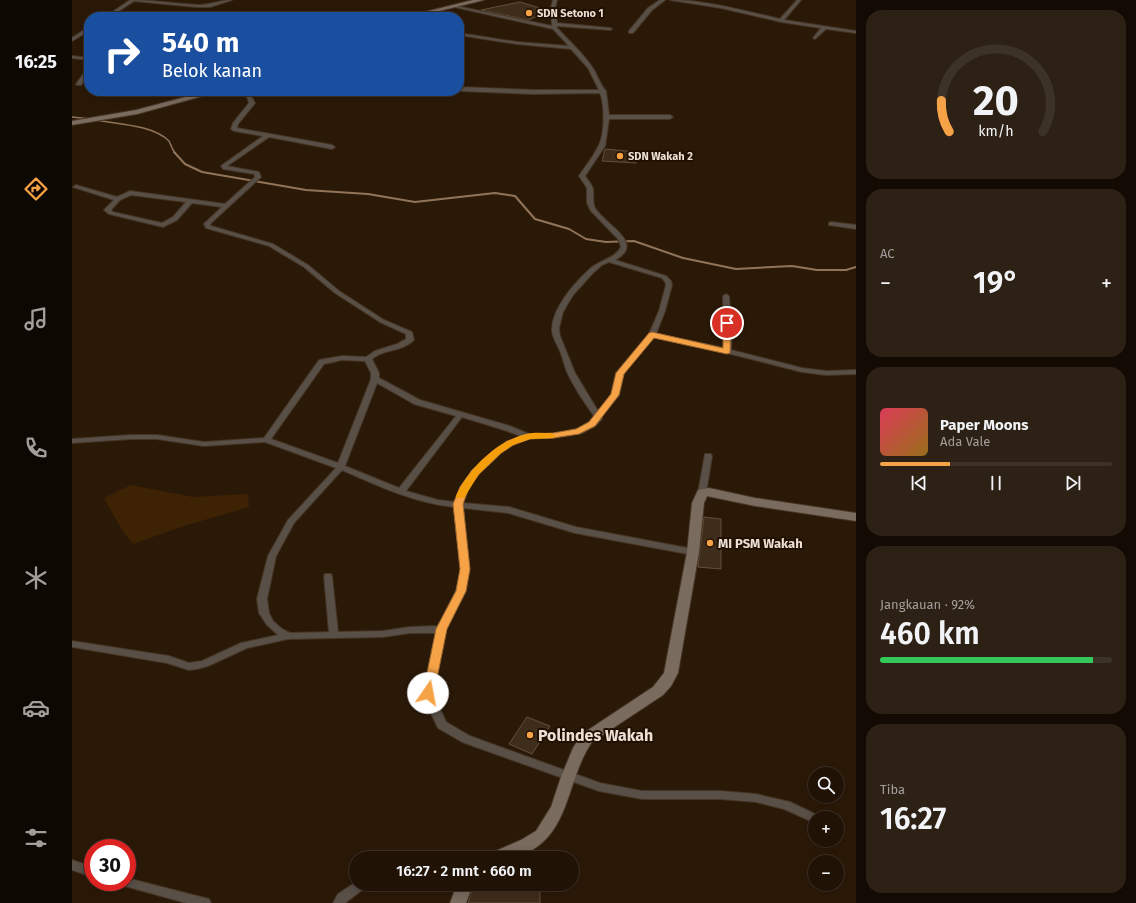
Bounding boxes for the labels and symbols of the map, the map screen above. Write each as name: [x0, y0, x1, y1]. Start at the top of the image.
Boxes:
place label: SDN Setono 1: [537, 7, 604, 20]
marker: SDN Setono 1: [524, 8, 534, 18]
place label: SDN Wakah 2: [628, 150, 693, 163]
marker: SDN Wakah 2: [615, 151, 625, 161]
pin: [710, 306, 744, 340]
place label: MI PSM Wakah: [718, 536, 803, 551]
marker: MI PSM Wakah: [705, 538, 715, 548]
position arrow: [407, 672, 449, 714]
place label: Polindes Wakah: [538, 726, 653, 745]
marker: Polindes Wakah: [525, 730, 535, 740]
speed limit sign: 30: [84, 839, 136, 891]

